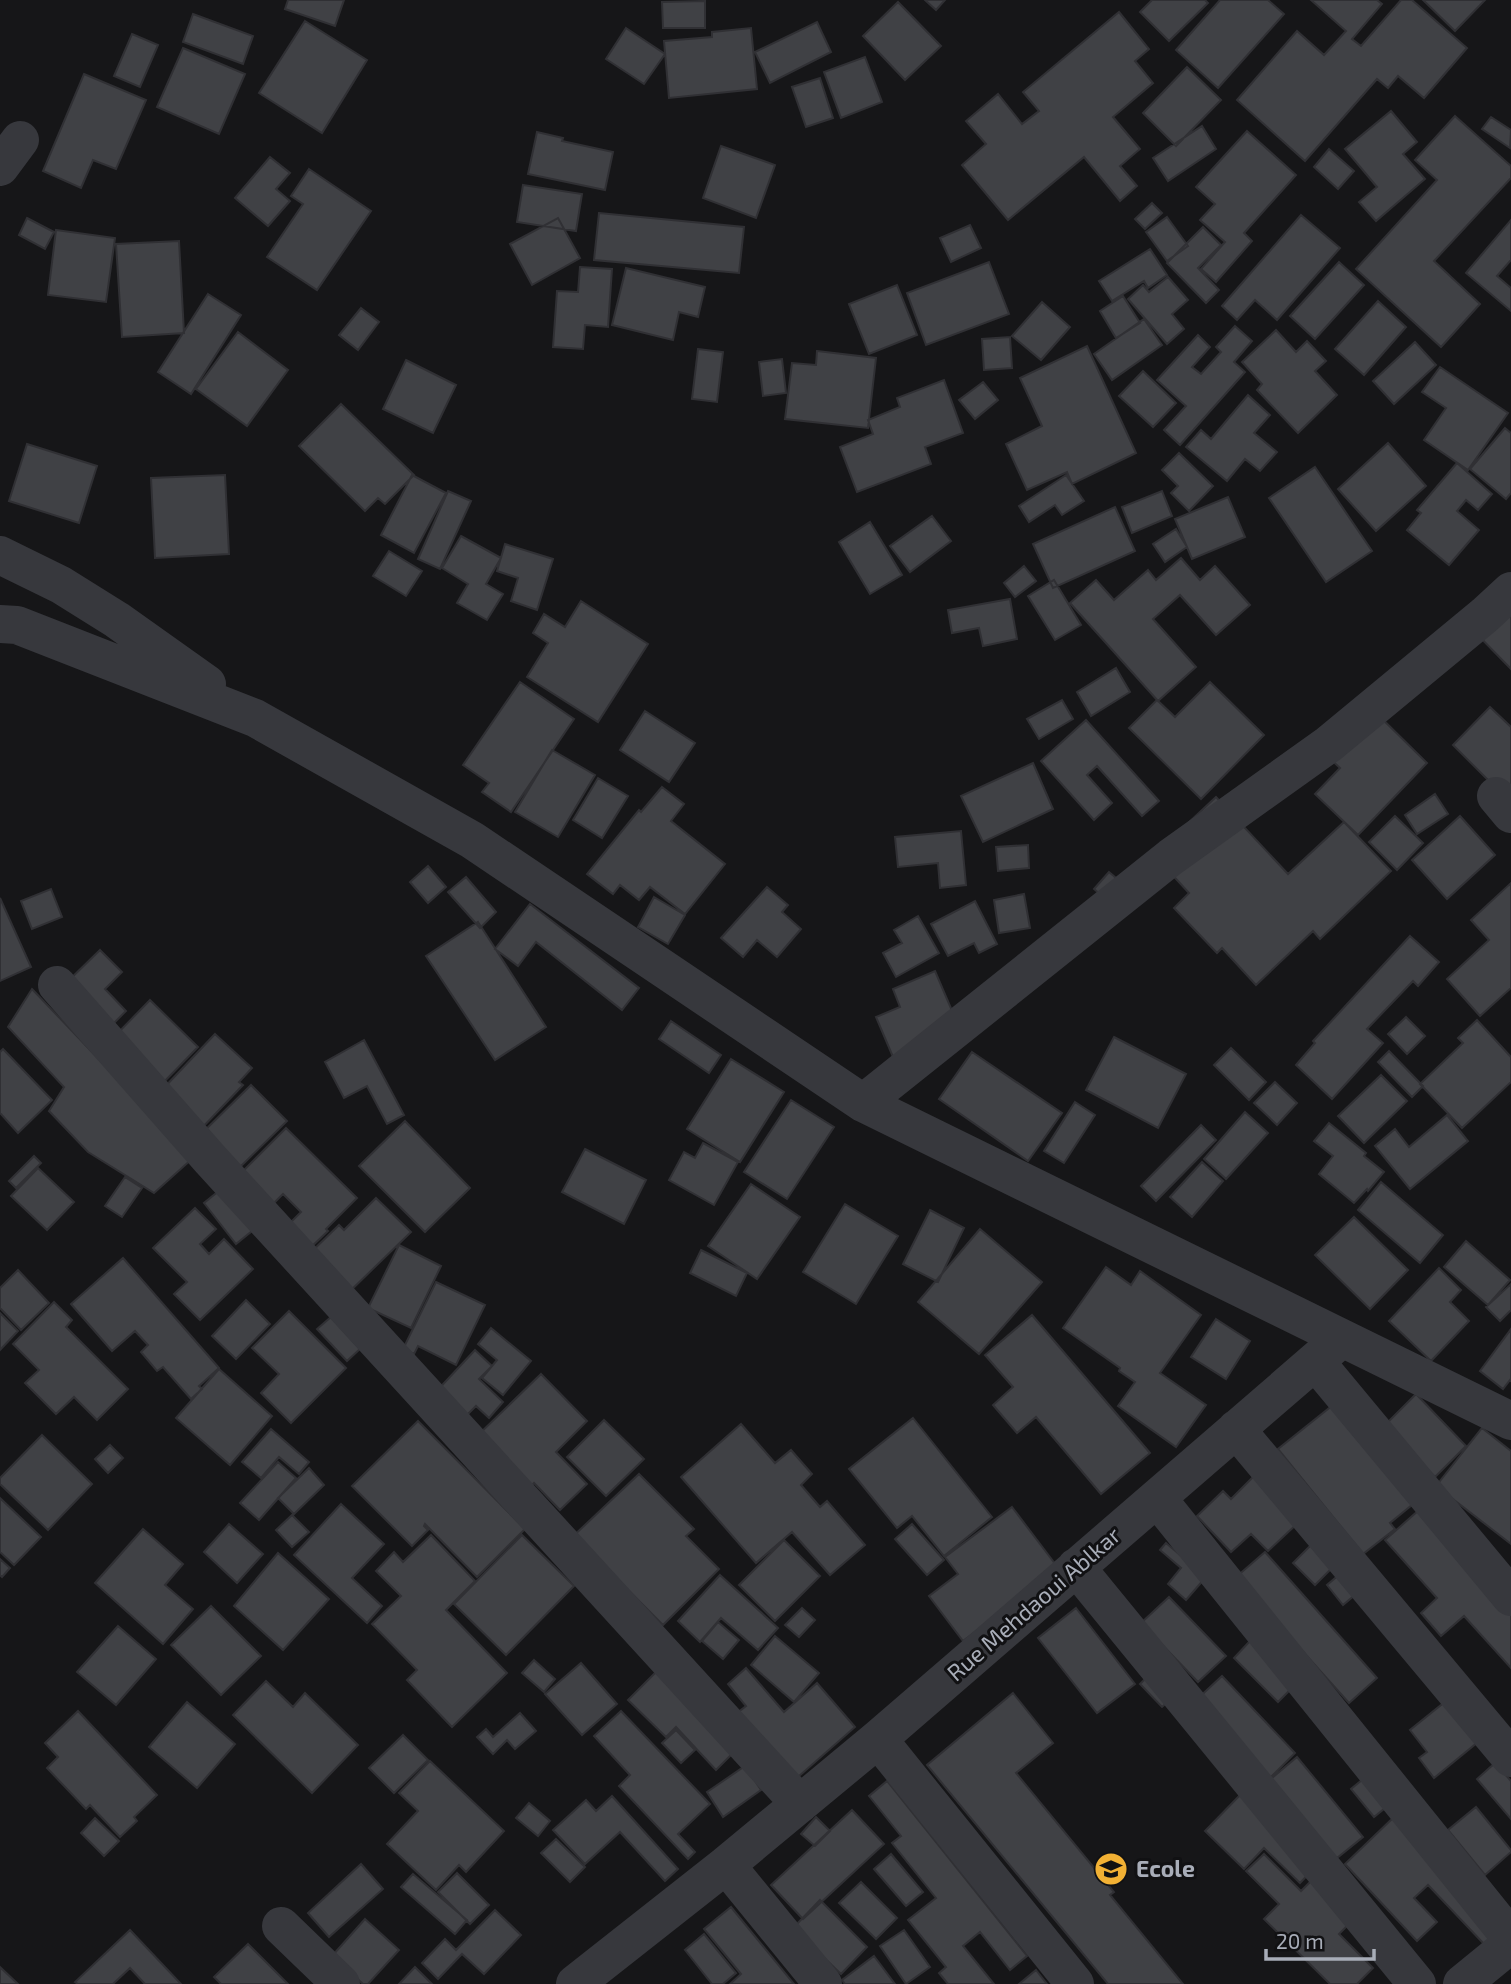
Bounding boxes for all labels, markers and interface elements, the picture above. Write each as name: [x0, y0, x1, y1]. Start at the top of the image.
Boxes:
street label: Rue Mehdaoui Ablkar: [941, 1520, 1126, 1686]
school or university icon: Ecole: [1092, 1850, 1130, 1888]
place label: Ecole: [1136, 1854, 1195, 1882]
scale bar: [1266, 1918, 1374, 1962]
text: 20 m: [1276, 1928, 1324, 1953]

